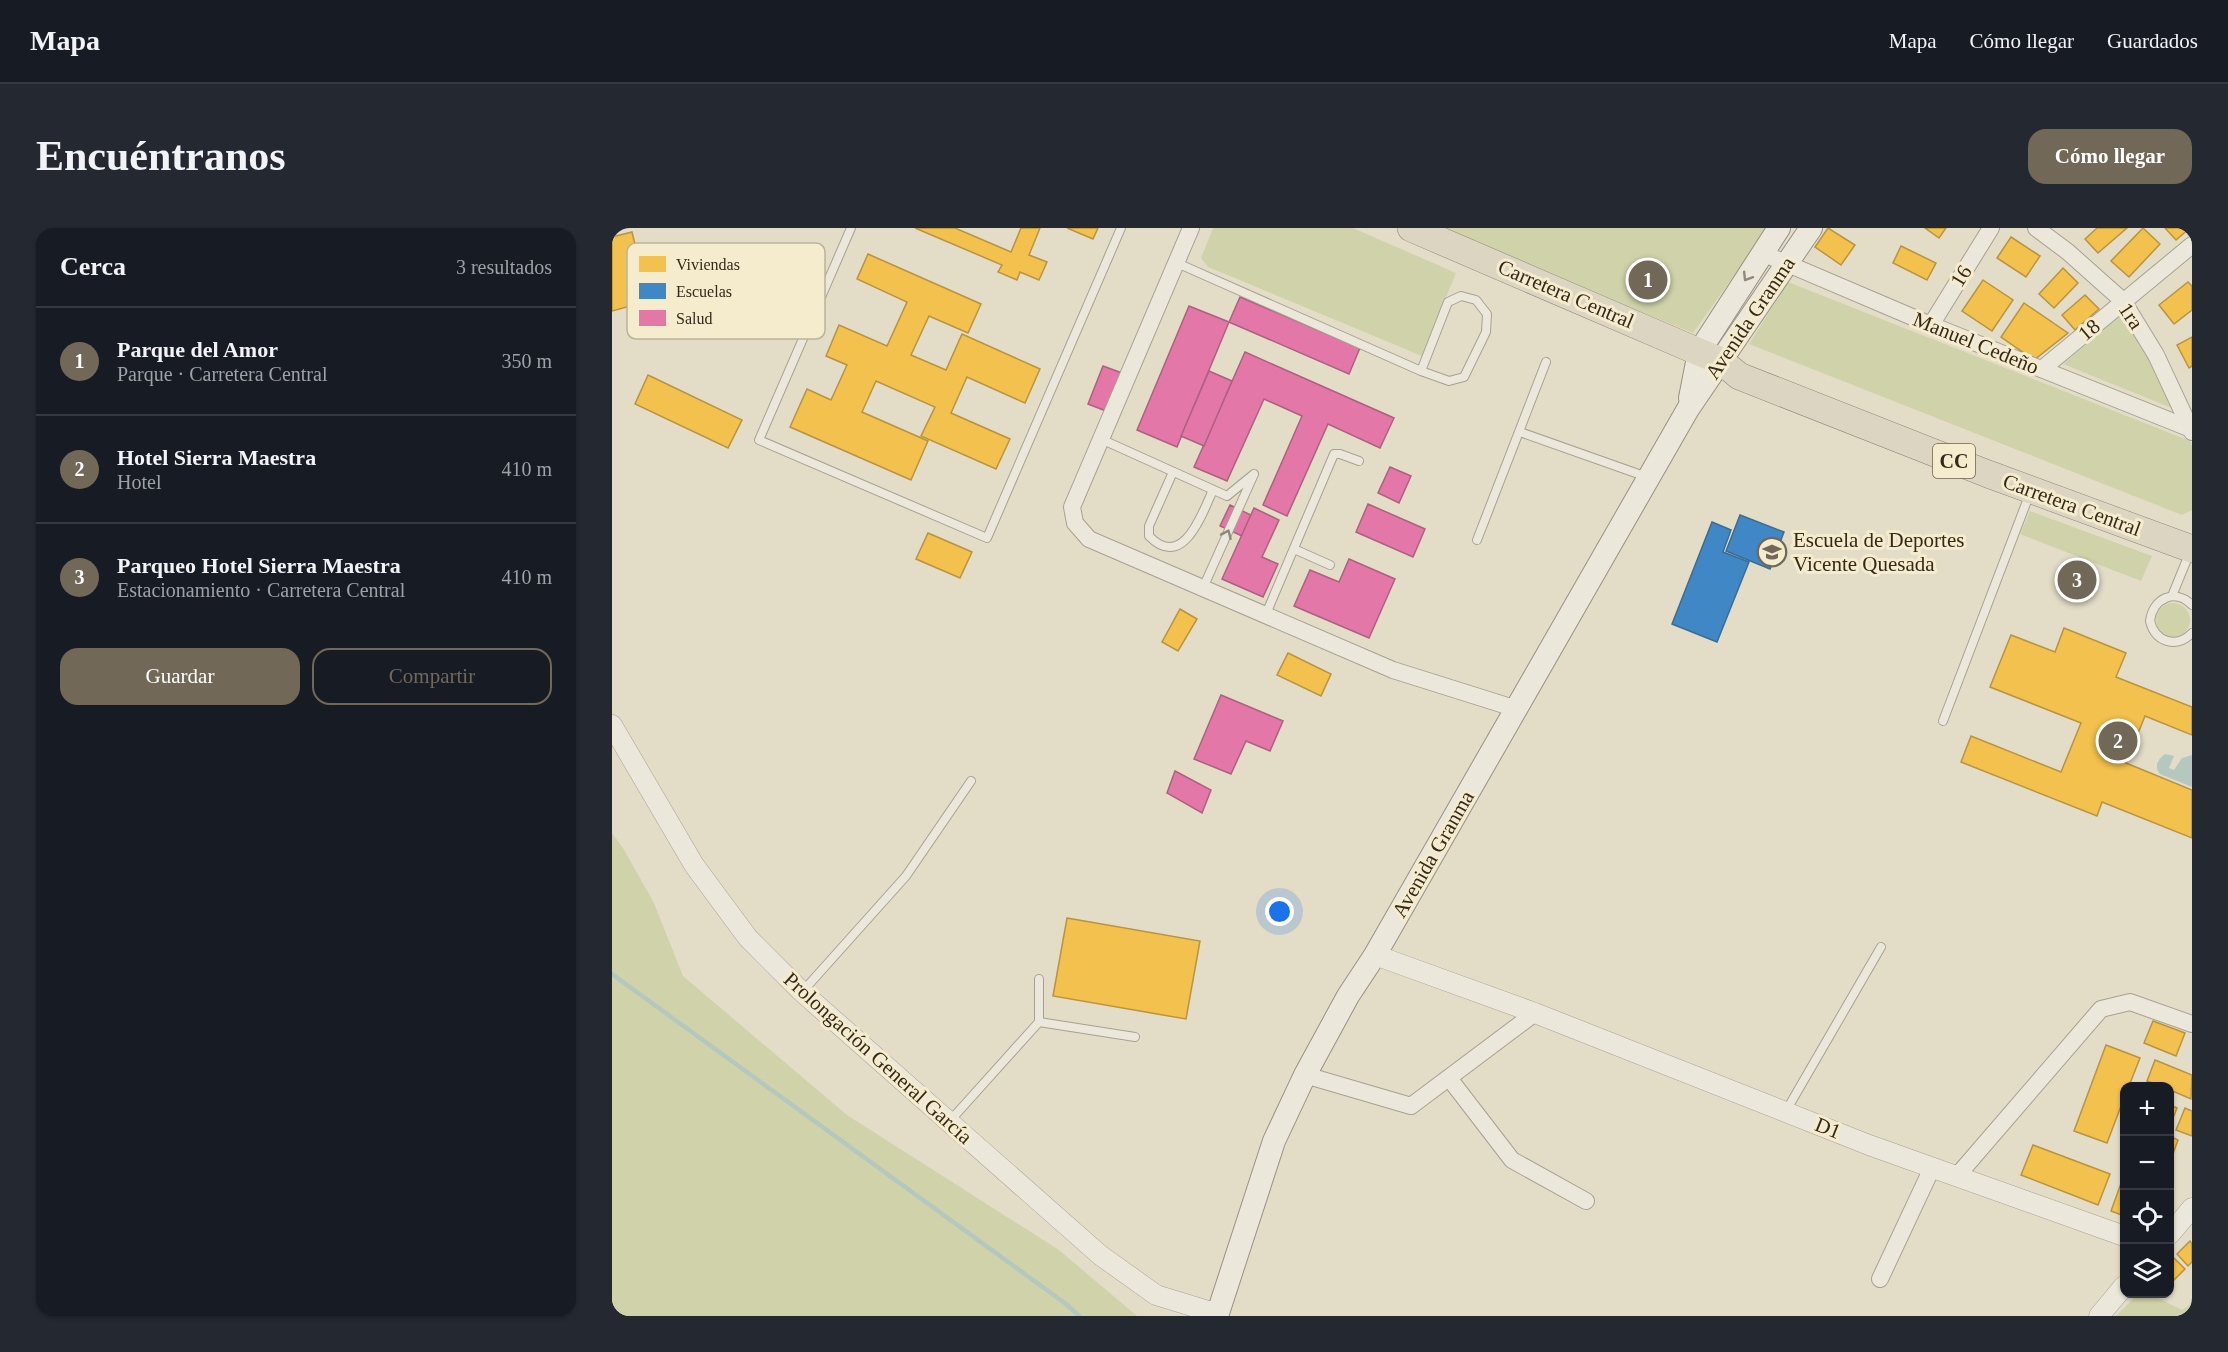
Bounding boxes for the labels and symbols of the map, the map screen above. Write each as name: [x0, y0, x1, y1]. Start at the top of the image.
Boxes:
legend: [627, 243, 825, 339]
street label: Avenida Granma: [1700, 252, 1800, 384]
street label: Carretera Central: [1494, 255, 1638, 333]
text: Viviendas: [676, 256, 740, 273]
pin: 1: [1628, 257, 1668, 302]
street label: 16: [1945, 261, 1977, 291]
one-way arrow: [1742, 271, 1754, 281]
text: Escuelas: [676, 283, 732, 300]
street label: 1ra: [2114, 298, 2149, 334]
street label: Manuel Cedeño: [1910, 307, 2042, 379]
text: Salud: [676, 310, 712, 327]
street label: 18: [2073, 314, 2105, 346]
road number: CC: [1933, 444, 1975, 478]
street label: Carretera Central: [2000, 469, 2144, 541]
place label: Escuela de Deportes Vicente Quesada: [1793, 528, 1964, 576]
one-way arrow: [1220, 530, 1232, 541]
school or university icon: Escuela de Deportes Vicente Quesada: [1756, 536, 1788, 568]
pin: 3: [2058, 558, 2096, 602]
pin: 2: [2098, 718, 2138, 764]
street label: Avenida Granma: [1387, 786, 1479, 922]
your location: [1265, 897, 1294, 926]
street label: Prolongación General García: [779, 967, 978, 1149]
street label: D1: [1812, 1112, 1844, 1144]

